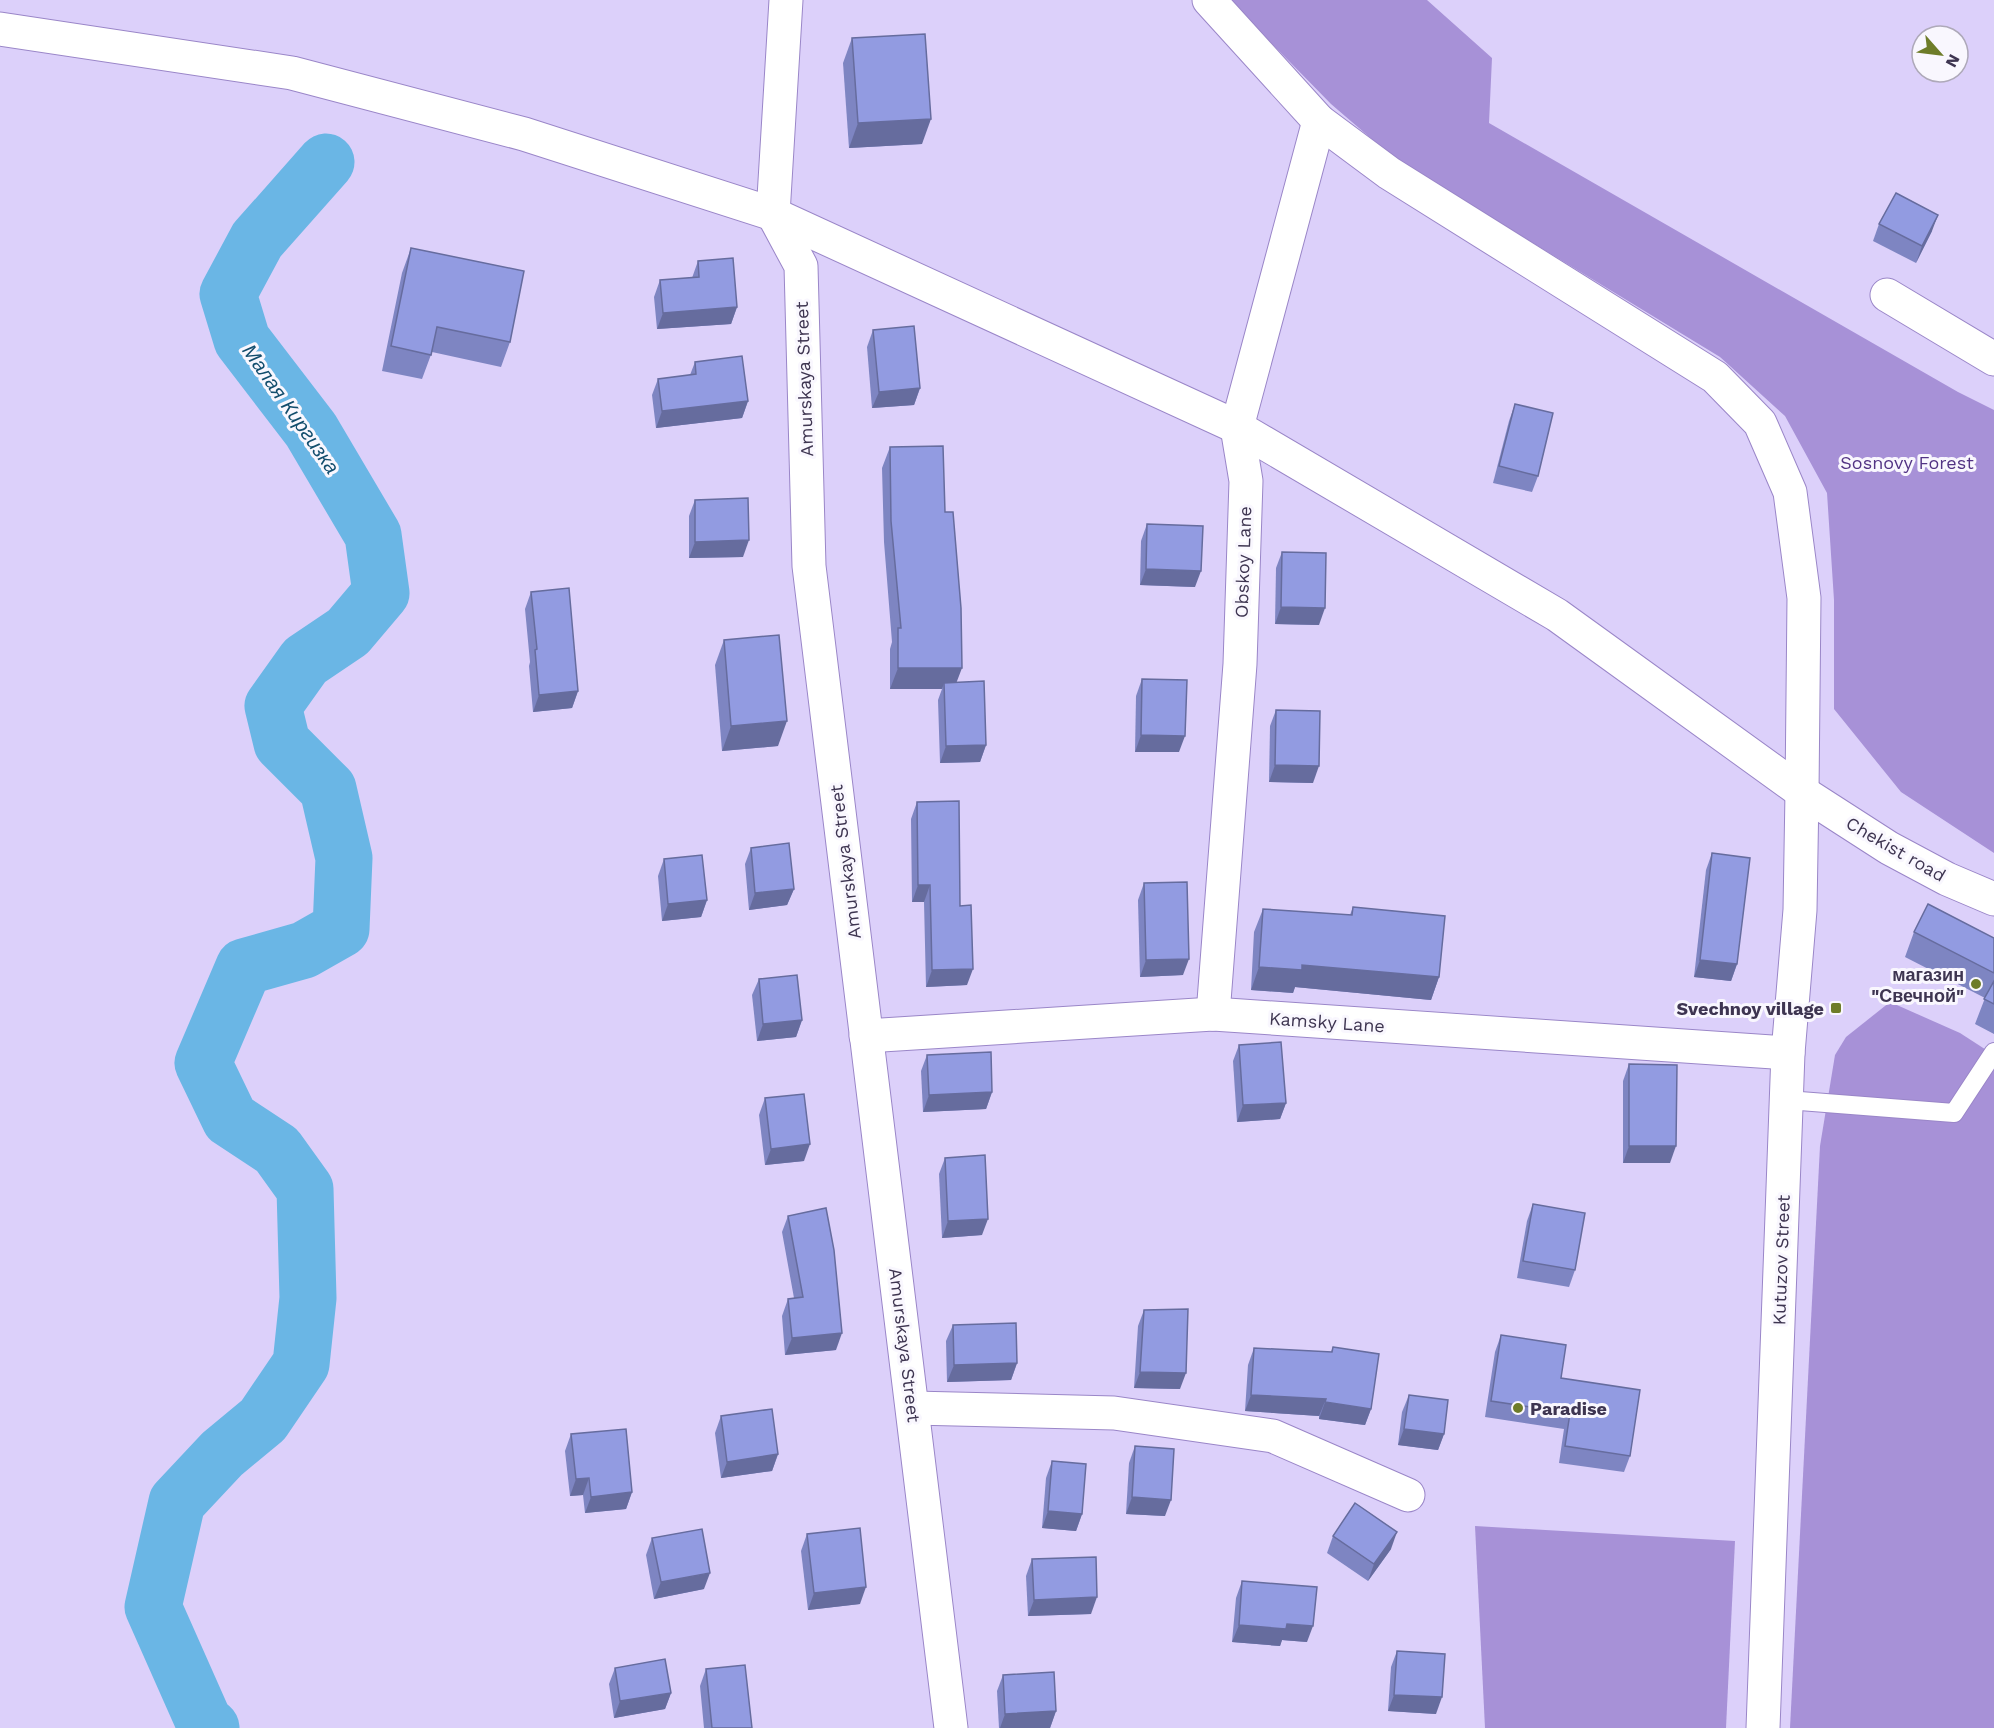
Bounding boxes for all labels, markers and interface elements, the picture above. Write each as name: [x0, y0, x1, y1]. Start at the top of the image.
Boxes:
north arrow: [1910, 24, 1970, 84]
text: N: [1942, 51, 1964, 71]
street label: Amurskaya Street: [791, 301, 817, 457]
water label: Малая Киргизка: [237, 340, 345, 478]
park label: Sosnovy Forest: [1840, 452, 1974, 473]
street label: Obskoy Lane: [1231, 506, 1255, 618]
street label: Amurskaya Street: [825, 783, 865, 940]
street label: Chekist road: [1843, 812, 1949, 886]
place label: магазин "Свечной": [1871, 964, 1964, 1006]
marker: магазин "Свечной": [1969, 977, 1983, 991]
place label: Svechnoy village: [1677, 998, 1824, 1019]
marker: Svechnoy village: [1829, 1001, 1843, 1015]
street label: Kamsky Lane: [1268, 1007, 1386, 1037]
street label: Kutuzov Street: [1768, 1194, 1794, 1326]
street label: Amurskaya Street: [885, 1267, 925, 1424]
place label: Paradise: [1530, 1398, 1607, 1419]
marker: Paradise: [1511, 1401, 1525, 1415]

